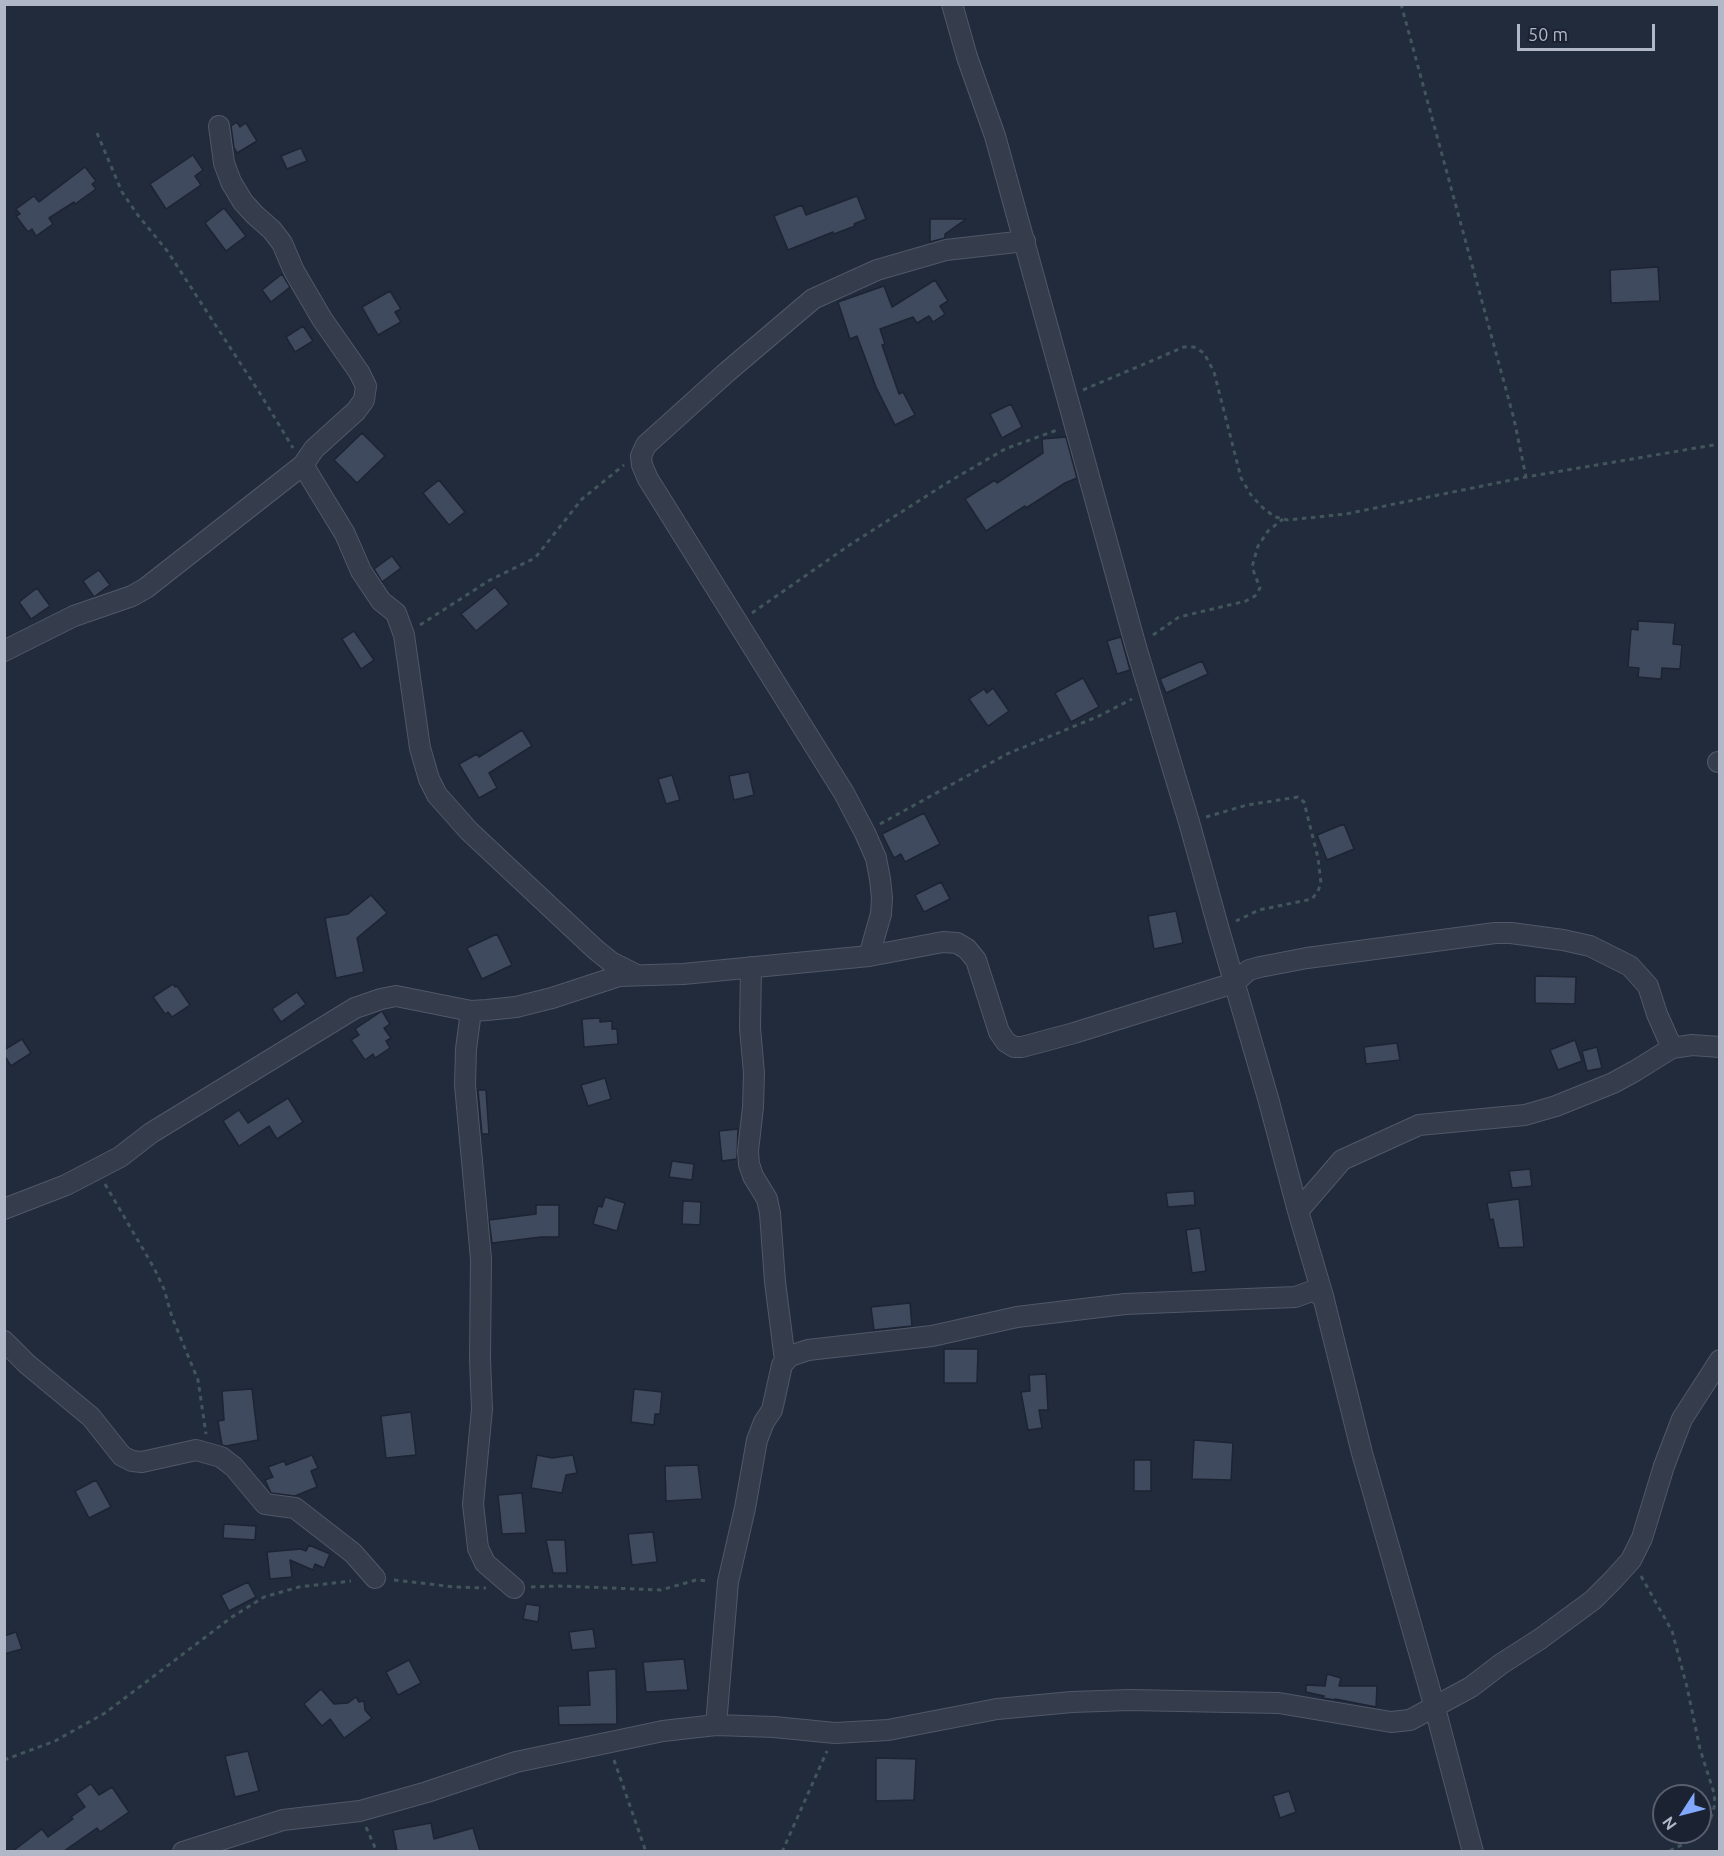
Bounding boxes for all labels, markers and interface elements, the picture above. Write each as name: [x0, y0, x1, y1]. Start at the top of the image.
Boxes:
scale bar: [1520, 12, 1658, 50]
text: 50 m: [1528, 24, 1568, 44]
north arrow: [1652, 1784, 1712, 1844]
text: N: [1658, 1813, 1680, 1834]

